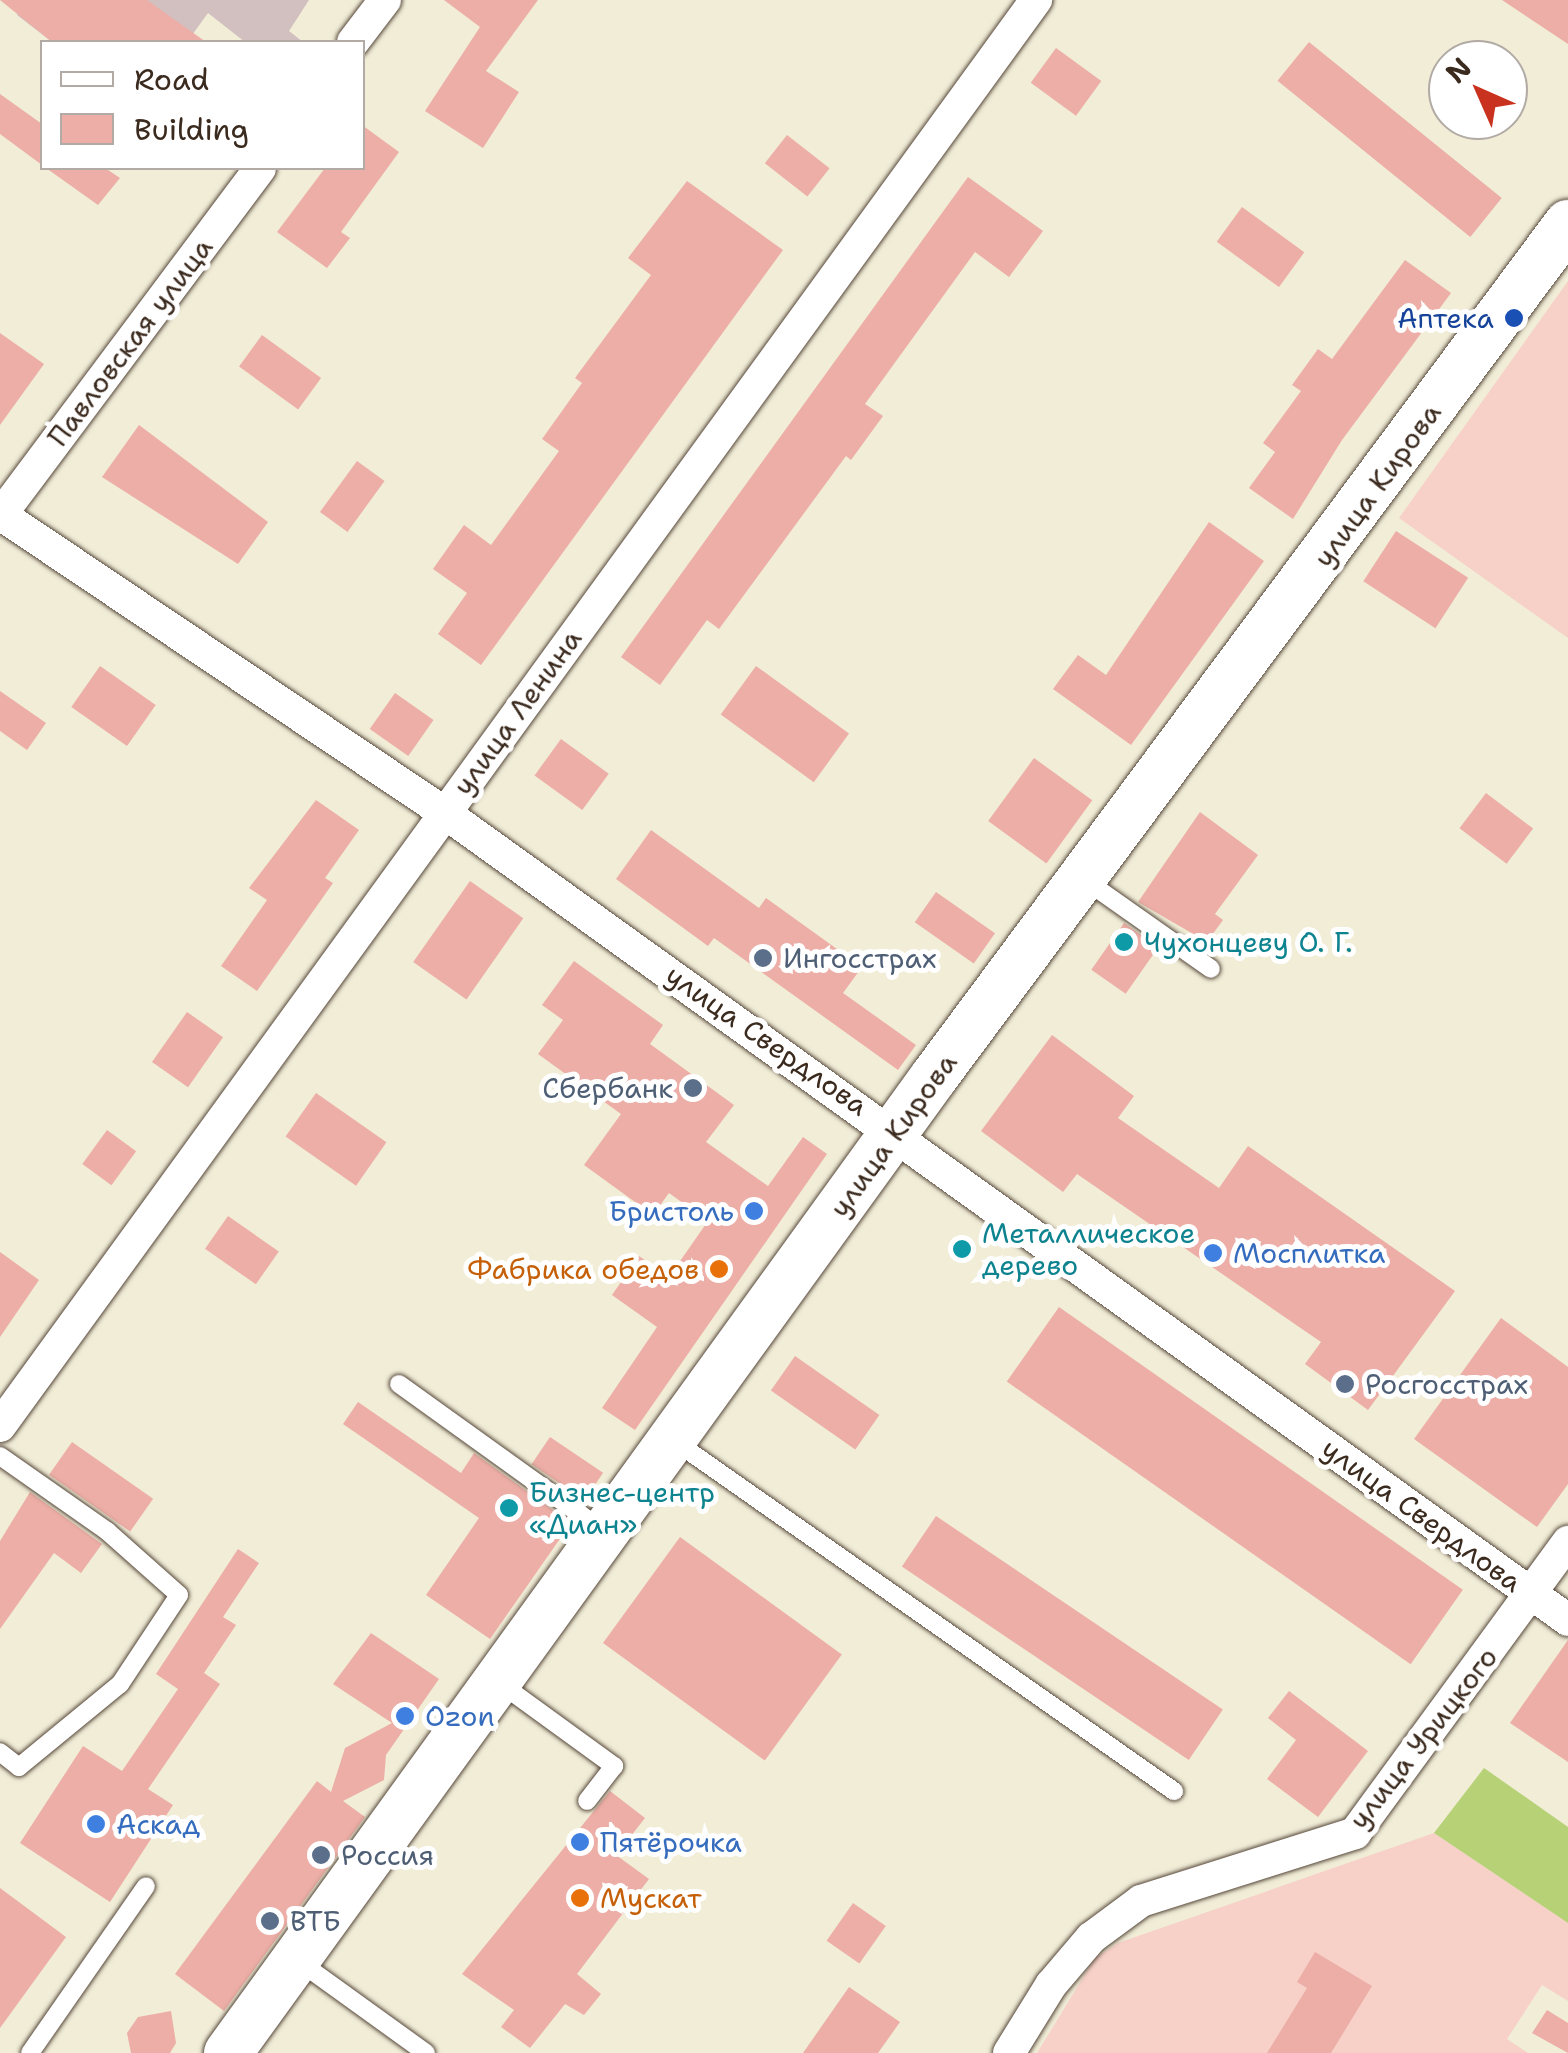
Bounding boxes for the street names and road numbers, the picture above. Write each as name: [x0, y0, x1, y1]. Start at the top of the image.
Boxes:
street label: Павловская улица: [41, 231, 219, 453]
street label: улица Кирова: [1306, 397, 1448, 573]
street label: улица Ленина: [446, 623, 588, 801]
street label: улица Свердлова: [659, 958, 875, 1122]
street label: улица Кирова: [822, 1047, 964, 1223]
street label: улица Свердлова: [1315, 1431, 1529, 1599]
street label: улица Урицкого: [1342, 1640, 1504, 1836]

